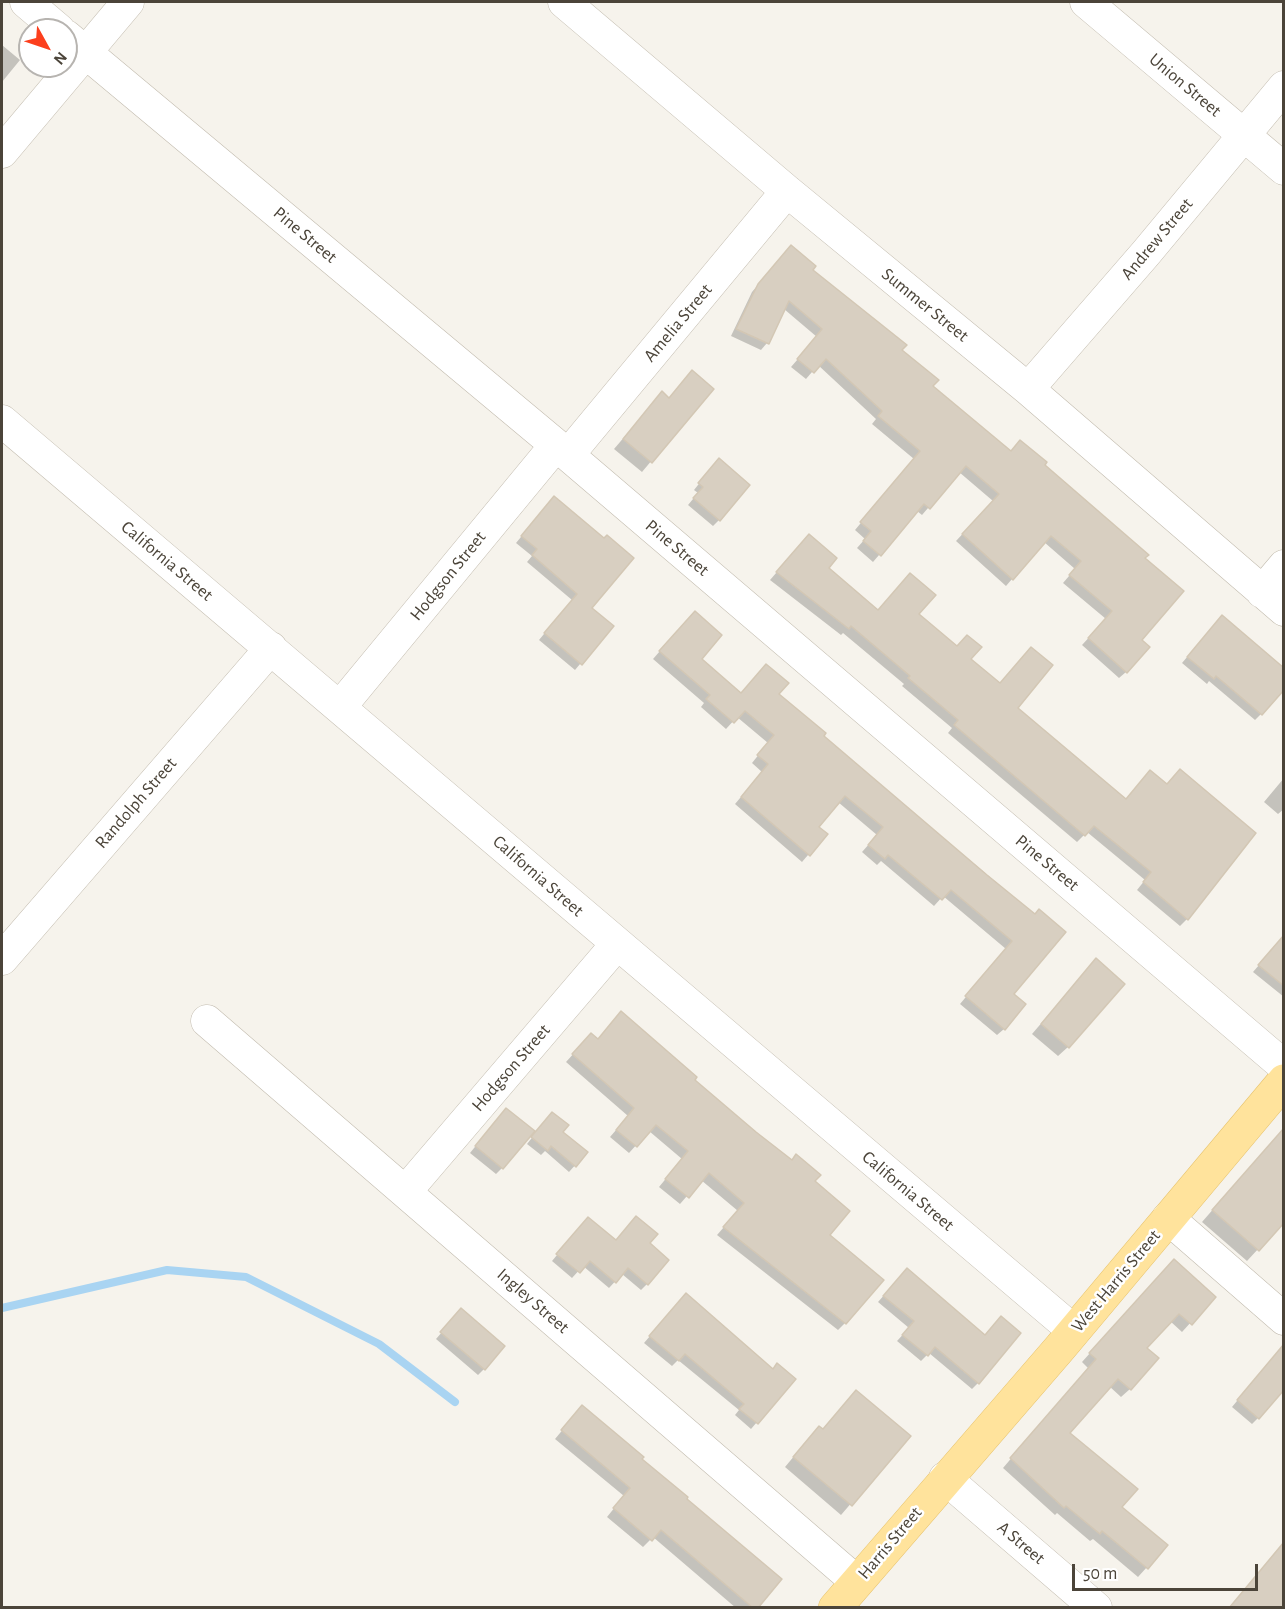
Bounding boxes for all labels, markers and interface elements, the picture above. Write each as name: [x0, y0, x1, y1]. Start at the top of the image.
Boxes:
north arrow: [18, 18, 78, 78]
street label: Union Street: [1144, 48, 1226, 122]
text: N: [51, 49, 70, 68]
street label: Andrew Street: [1116, 194, 1198, 284]
street label: Pine Street: [269, 202, 341, 268]
street label: Summer Street: [877, 263, 973, 347]
street label: Amelia Street: [639, 280, 717, 366]
street label: Pine Street: [641, 515, 713, 581]
street label: California Street: [117, 516, 217, 606]
street label: Hodgson Street: [405, 527, 491, 625]
street label: Randolph Street: [91, 753, 181, 853]
street label: Pine Street: [1011, 830, 1083, 896]
street label: California Street: [488, 831, 588, 921]
street label: Hodgson Street: [467, 1020, 555, 1116]
street label: California Street: [858, 1146, 958, 1236]
street label: West Harris Street: [1067, 1225, 1165, 1337]
street label: Ingley Street: [493, 1264, 573, 1338]
street label: Harris Street: [853, 1502, 927, 1584]
street label: A Street: [993, 1517, 1049, 1569]
scale bar: [1075, 1552, 1261, 1590]
text: 50 m: [1083, 1565, 1117, 1583]

